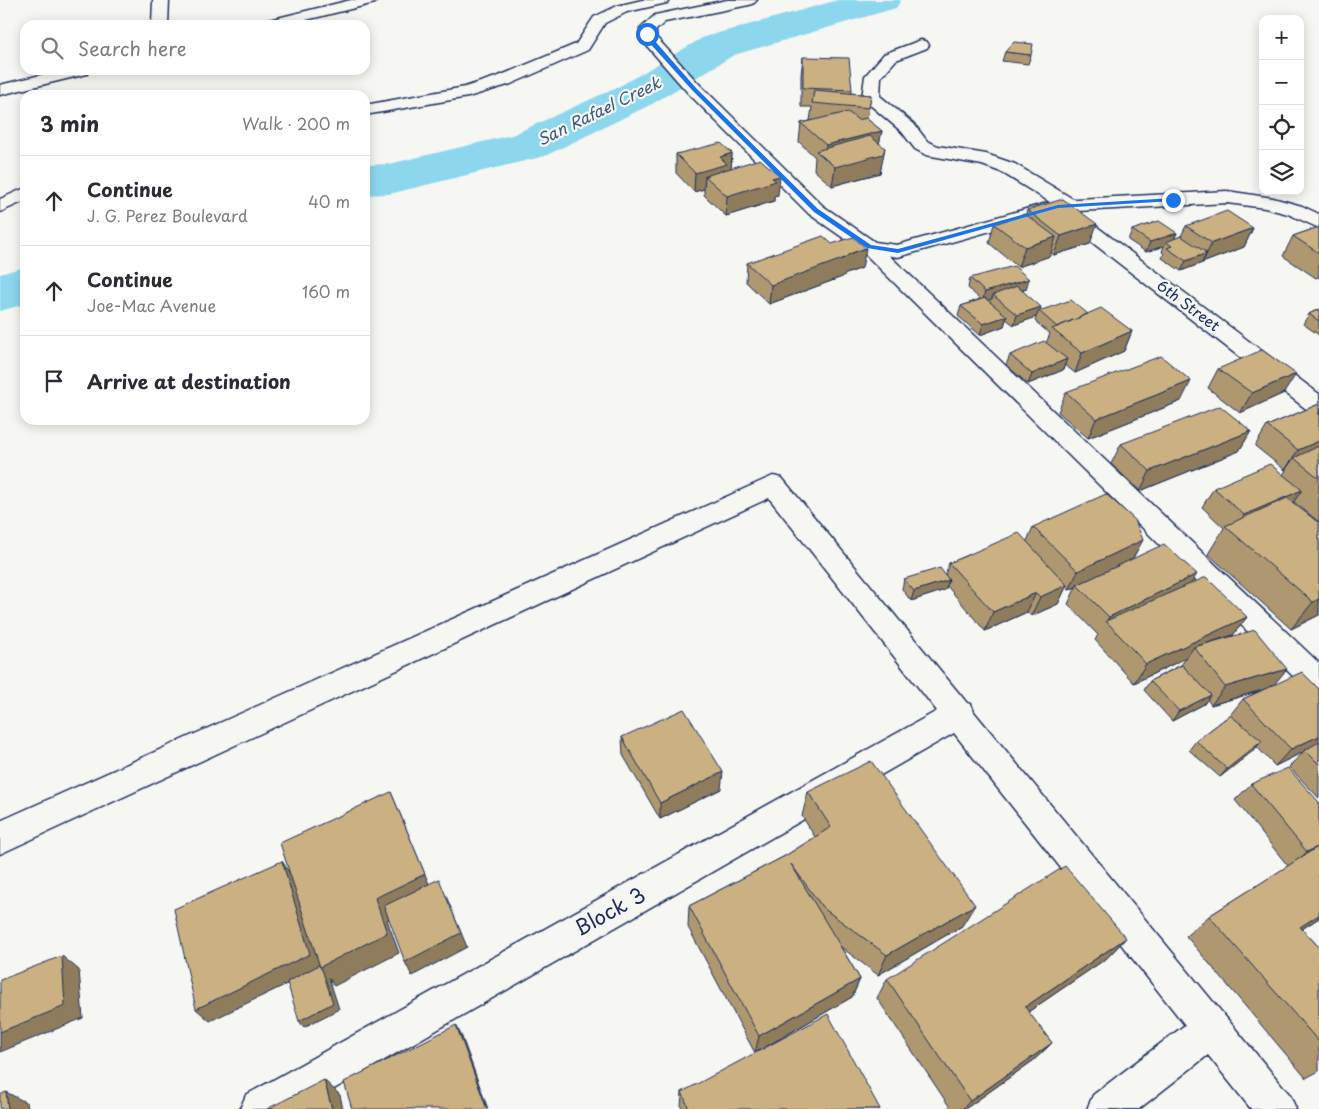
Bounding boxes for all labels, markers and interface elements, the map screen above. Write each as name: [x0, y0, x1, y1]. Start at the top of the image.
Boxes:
map controls: [1259, 15, 1304, 195]
button: +: [1259, 15, 1304, 60]
search box: [20, 20, 370, 75]
route start: [636, 23, 659, 46]
icon: search: [38, 34, 66, 62]
text: Search here: [78, 34, 187, 62]
button: −: [1259, 60, 1304, 105]
water label: San Rafael Creek: [533, 69, 666, 150]
button: locate: [1259, 105, 1304, 150]
text: 3 min: [40, 107, 99, 139]
text: Walk · 200 m: [242, 111, 350, 135]
button: layers: [1259, 150, 1304, 195]
text: Continue: [87, 175, 173, 203]
icon: ahead: [40, 187, 68, 215]
text: 40 m: [308, 189, 350, 213]
route end: [1162, 189, 1185, 212]
text: J. G. Perez Boulevard: [87, 203, 248, 227]
text: Continue: [87, 265, 173, 293]
street label: 6th Street: [1152, 273, 1225, 336]
icon: ahead: [40, 277, 68, 305]
text: 160 m: [302, 279, 350, 303]
text: Joe-Mac Avenue: [87, 293, 216, 317]
icon: arrive: [40, 367, 68, 395]
text: Arrive at destination: [87, 367, 291, 395]
street label: Block 3: [568, 878, 650, 943]

